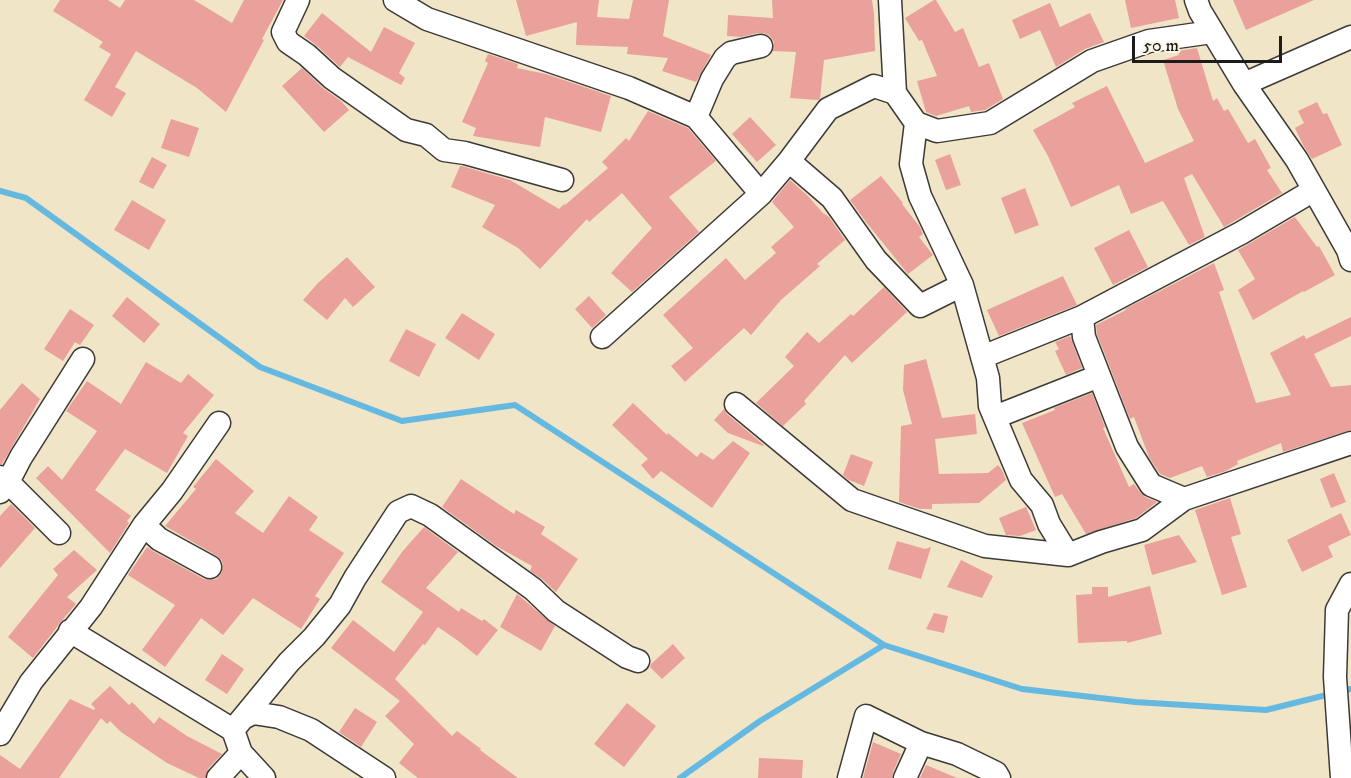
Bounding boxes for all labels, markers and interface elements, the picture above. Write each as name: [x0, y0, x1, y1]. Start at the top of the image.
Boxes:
scale bar: [1135, 24, 1285, 62]
text: 50 m: [1143, 35, 1179, 57]

